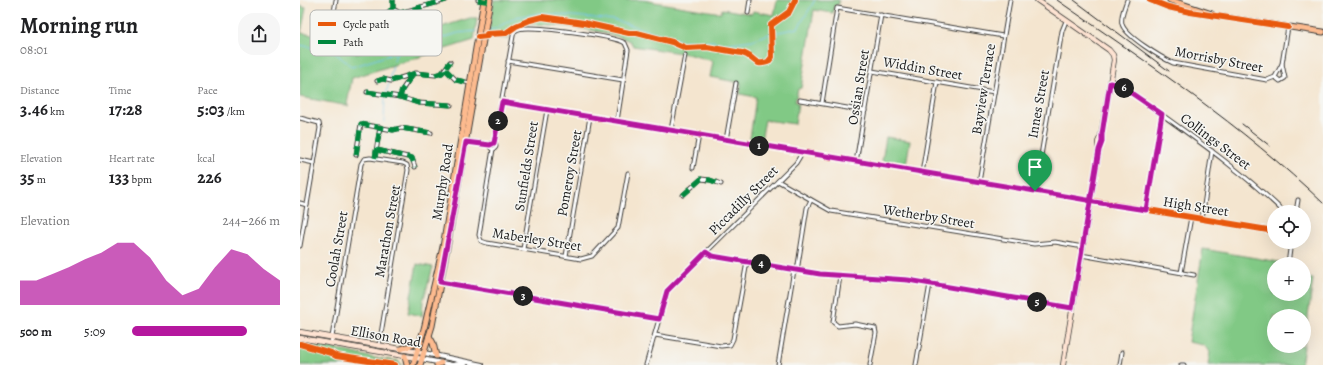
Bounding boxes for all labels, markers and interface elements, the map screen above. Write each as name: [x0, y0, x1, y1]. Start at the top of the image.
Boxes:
legend: [310, 10, 442, 56]
text: Morning run: [20, 11, 138, 41]
button: share: [238, 13, 280, 55]
text: Cycle path: [343, 17, 390, 32]
text: Path: [343, 35, 364, 50]
text: 08:01: [20, 41, 48, 58]
street label: Bayview Terrace: [967, 42, 1000, 136]
street label: Morrisby Street: [1173, 42, 1265, 77]
street label: Ossian Street: [843, 48, 874, 126]
street label: Widdin Street: [881, 52, 964, 85]
street label: Innes Street: [1023, 68, 1054, 140]
pin: 6: [1114, 78, 1134, 98]
text: 6: [1121, 80, 1127, 95]
text: Distance: [20, 83, 59, 98]
text: Time: [109, 83, 132, 98]
text: Pace: [197, 83, 218, 98]
text: 3.46: [20, 98, 48, 121]
text: 17:28: [109, 98, 142, 121]
text: 5:03: [197, 98, 225, 121]
text: km: [48, 104, 65, 119]
text: /km: [225, 104, 245, 119]
street label: Collings Street: [1177, 109, 1255, 174]
pin: 2: [488, 111, 508, 131]
text: 2: [495, 113, 501, 128]
street label: Sunfields Street: [510, 119, 543, 212]
street label: Pomeroy Street: [553, 128, 587, 218]
pin: 1: [749, 136, 769, 156]
text: 1: [757, 138, 761, 153]
street label: Murphy Road: [427, 142, 458, 222]
pin: [1018, 150, 1052, 191]
text: Elevation: [20, 151, 62, 166]
text: Heart rate: [109, 151, 155, 166]
text: kcal: [197, 151, 215, 166]
icon: arrive: [1024, 156, 1046, 178]
street label: Piccadilly Street: [704, 161, 783, 239]
text: 35: [20, 166, 35, 189]
text: 133: [109, 166, 129, 189]
text: 226: [197, 166, 222, 189]
text: m: [35, 172, 46, 187]
text: bpm: [129, 172, 152, 187]
street label: Marathon Street: [370, 183, 405, 279]
street label: High Street: [1162, 192, 1230, 221]
street label: Wetherby Street: [881, 200, 976, 233]
map controls: [1267, 205, 1311, 353]
button: locate: [1267, 205, 1311, 249]
street label: Coolah Street: [320, 209, 353, 289]
text: Elevation: [20, 212, 70, 229]
text: 244–266 m: [223, 212, 280, 229]
street label: Maberley Street: [491, 223, 583, 256]
pin: 4: [751, 254, 771, 274]
text: 4: [758, 256, 764, 271]
button: +: [1267, 257, 1311, 301]
pin: 3: [513, 286, 533, 306]
text: 3: [521, 288, 525, 303]
pin: 5: [1027, 292, 1047, 312]
text: 5: [1035, 294, 1039, 309]
button: −: [1267, 309, 1311, 353]
street label: Ellison Road: [349, 321, 423, 352]
text: 500 m: [20, 323, 52, 340]
text: 5:09: [84, 323, 106, 340]

